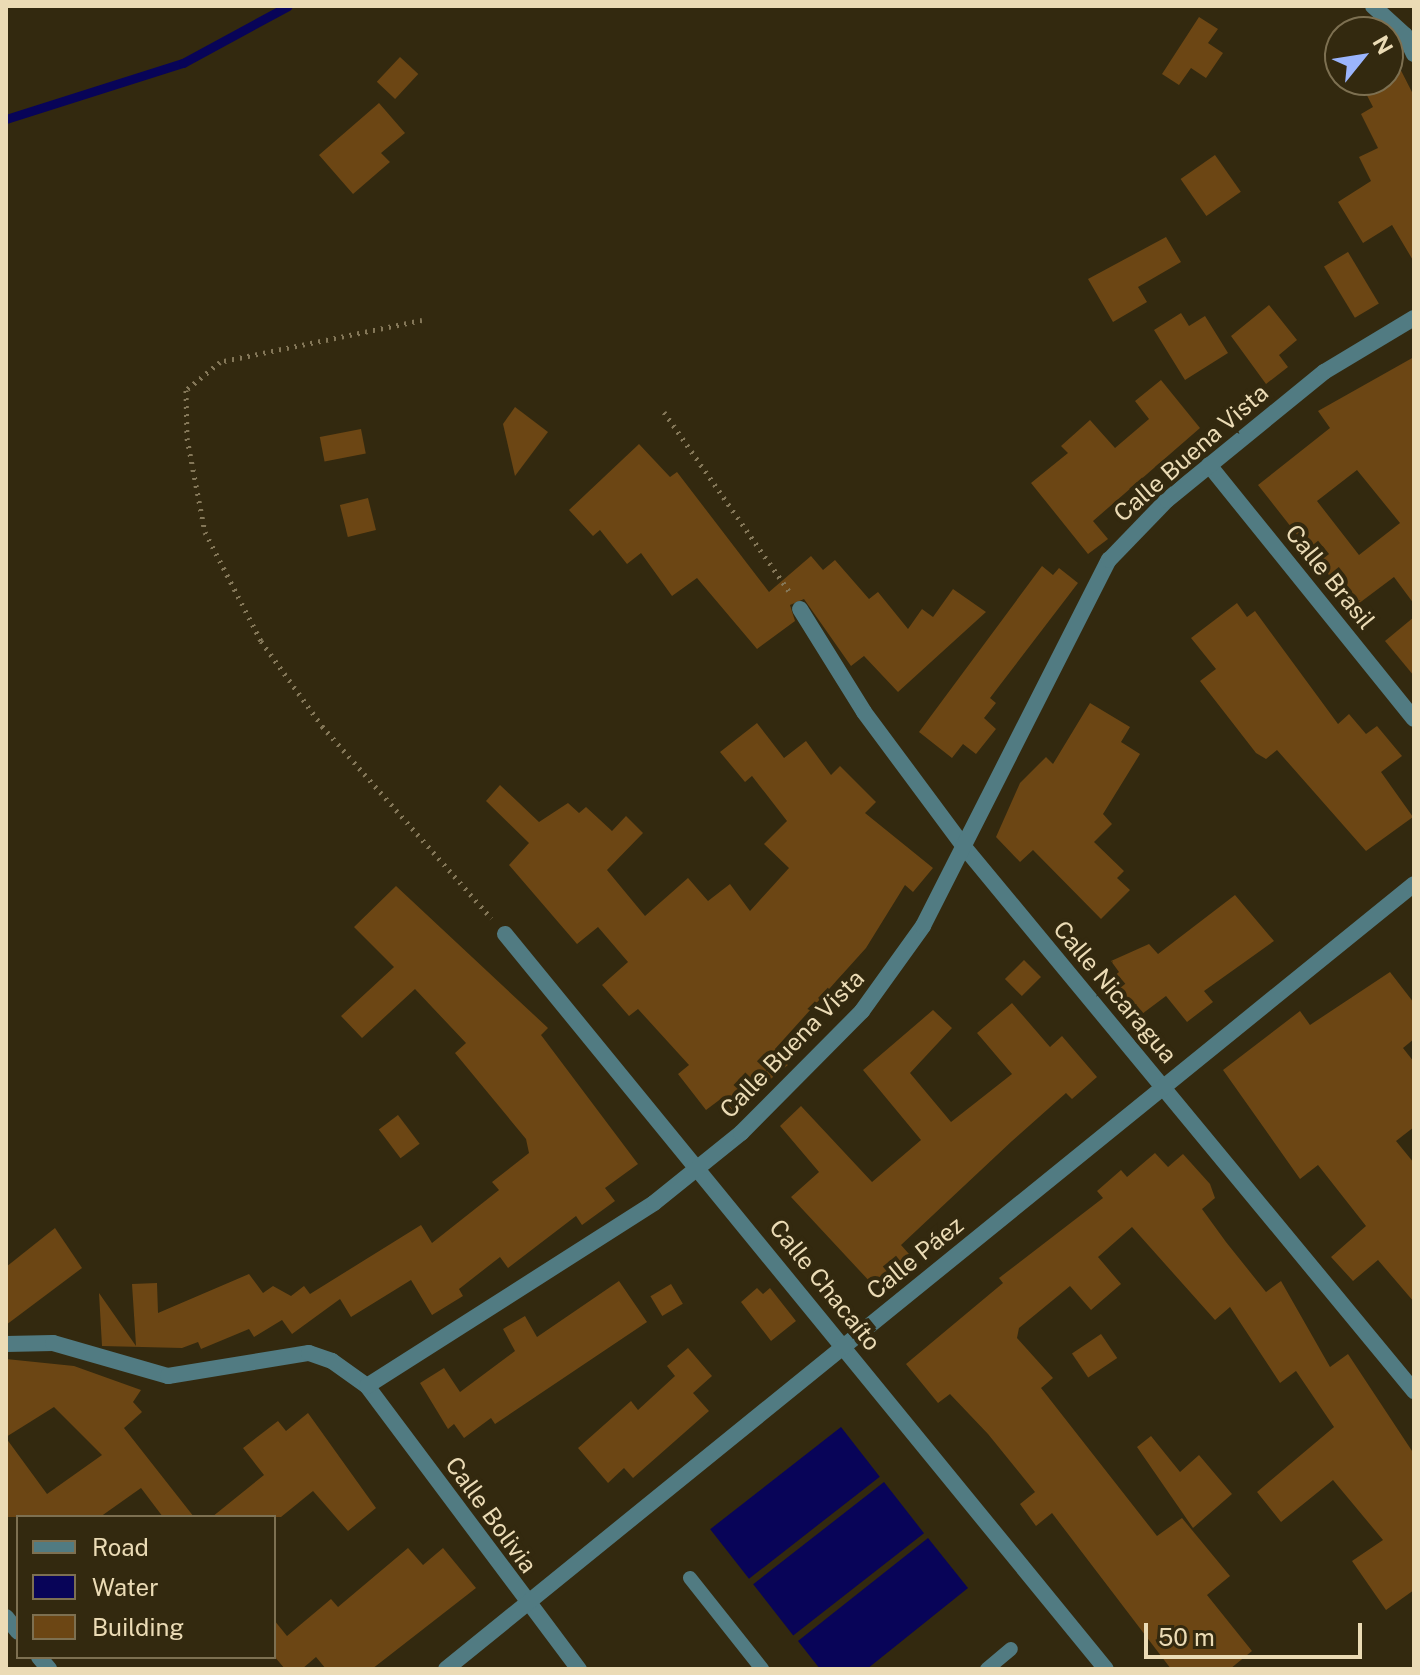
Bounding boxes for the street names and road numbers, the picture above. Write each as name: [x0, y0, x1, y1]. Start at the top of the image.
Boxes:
street label: Calle Buena Vista: [1108, 378, 1274, 528]
street label: Calle Brasil: [1279, 519, 1381, 635]
street label: Calle Nicaragua: [1047, 915, 1183, 1069]
street label: Calle Buena Vista: [714, 964, 870, 1124]
street label: Calle Páez: [861, 1210, 969, 1306]
street label: Calle Chacaíto: [763, 1213, 887, 1357]
street label: Calle Bolivia: [439, 1451, 543, 1579]

